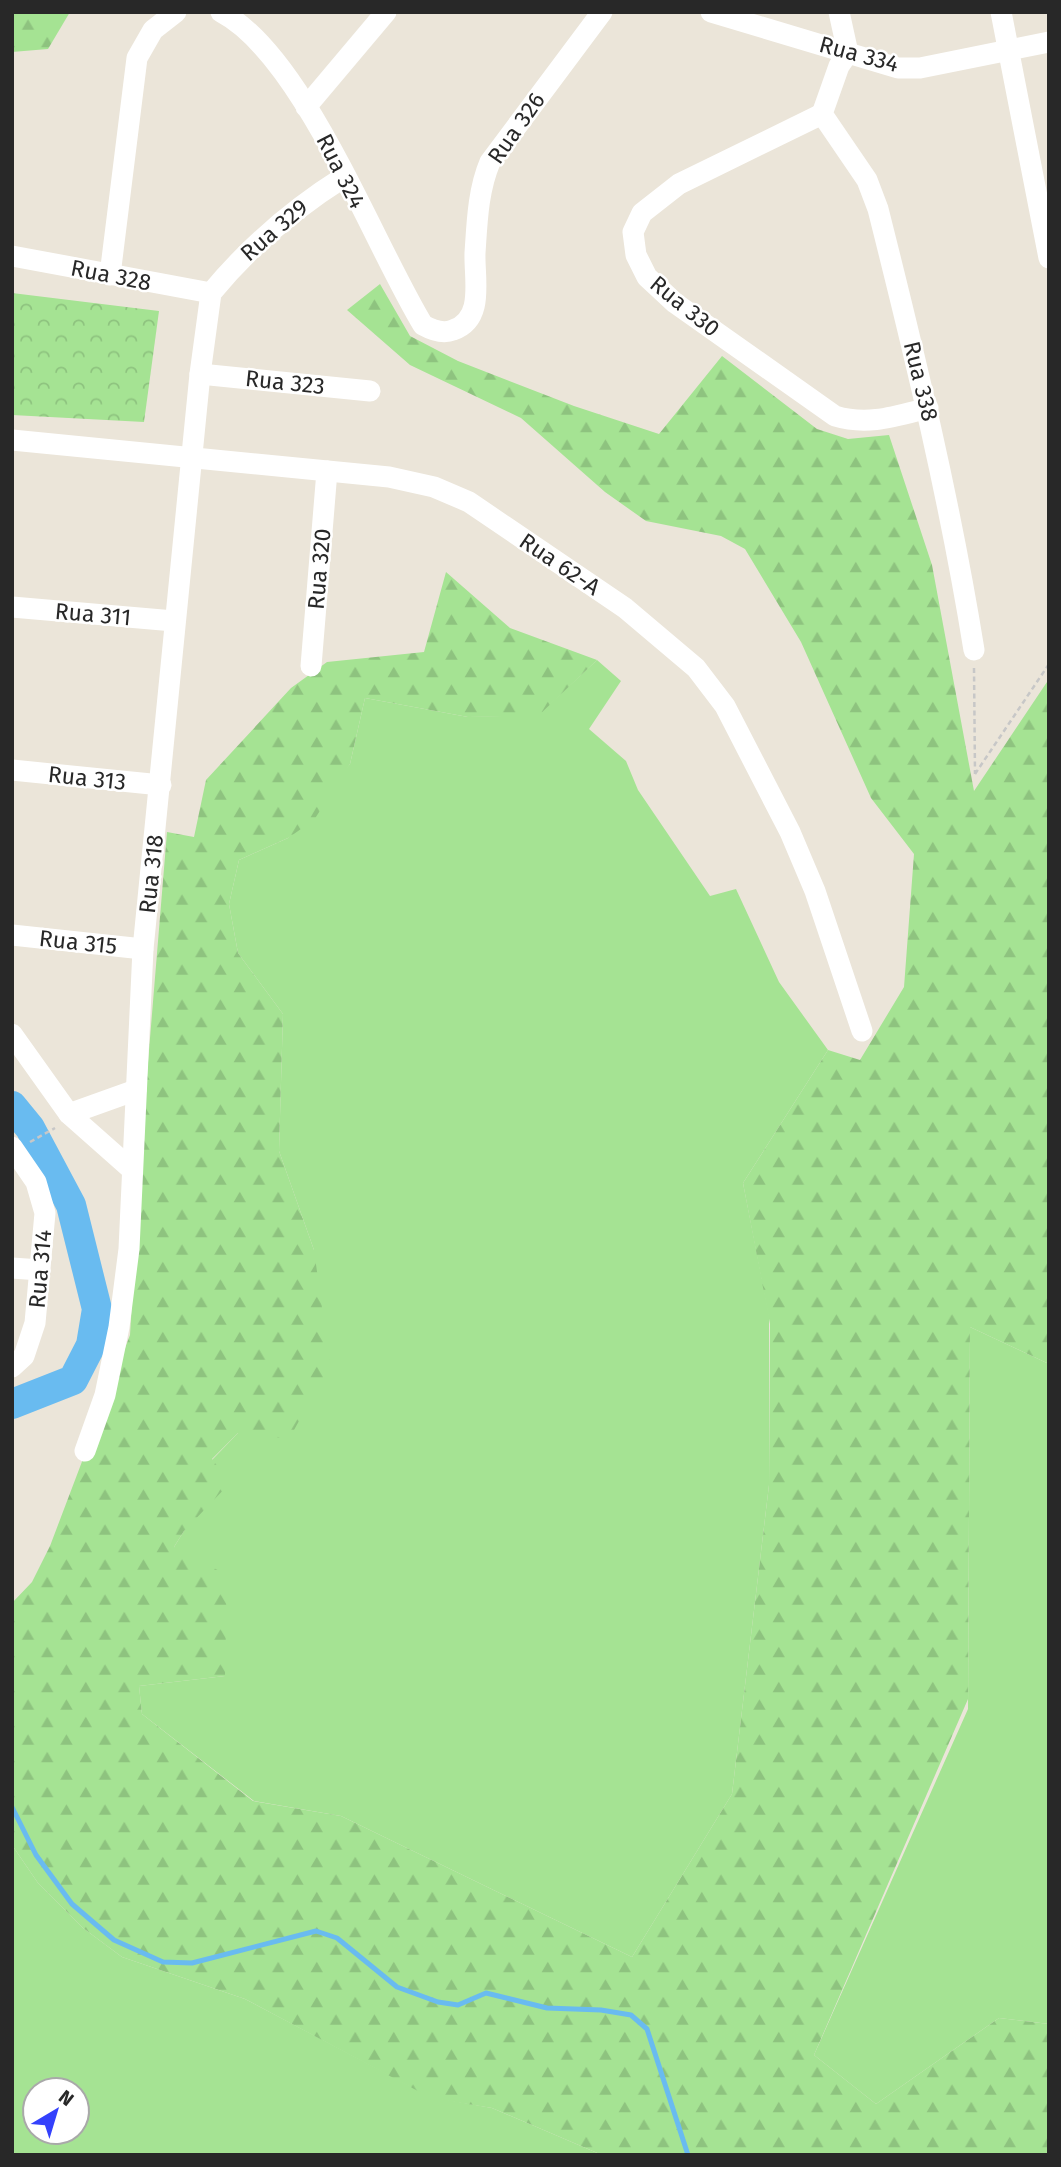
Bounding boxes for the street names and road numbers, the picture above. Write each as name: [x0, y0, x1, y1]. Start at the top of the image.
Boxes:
street label: Rua 334: [816, 30, 902, 78]
street label: Rua 326: [481, 87, 551, 169]
street label: Rua 324: [310, 129, 372, 213]
street label: Rua 329: [234, 193, 314, 267]
street label: Rua 328: [68, 254, 154, 296]
street label: Rua 330: [644, 269, 726, 343]
street label: Rua 338: [898, 338, 944, 424]
street label: Rua 323: [244, 364, 326, 400]
street label: Rua 320: [302, 527, 336, 611]
street label: Rua 62-A: [514, 527, 606, 602]
street label: Rua 311: [54, 597, 132, 631]
street label: Rua 313: [47, 760, 127, 796]
street label: Rua 318: [133, 833, 169, 915]
street label: Rua 315: [38, 924, 118, 960]
street label: Rua 314: [23, 1228, 57, 1310]

